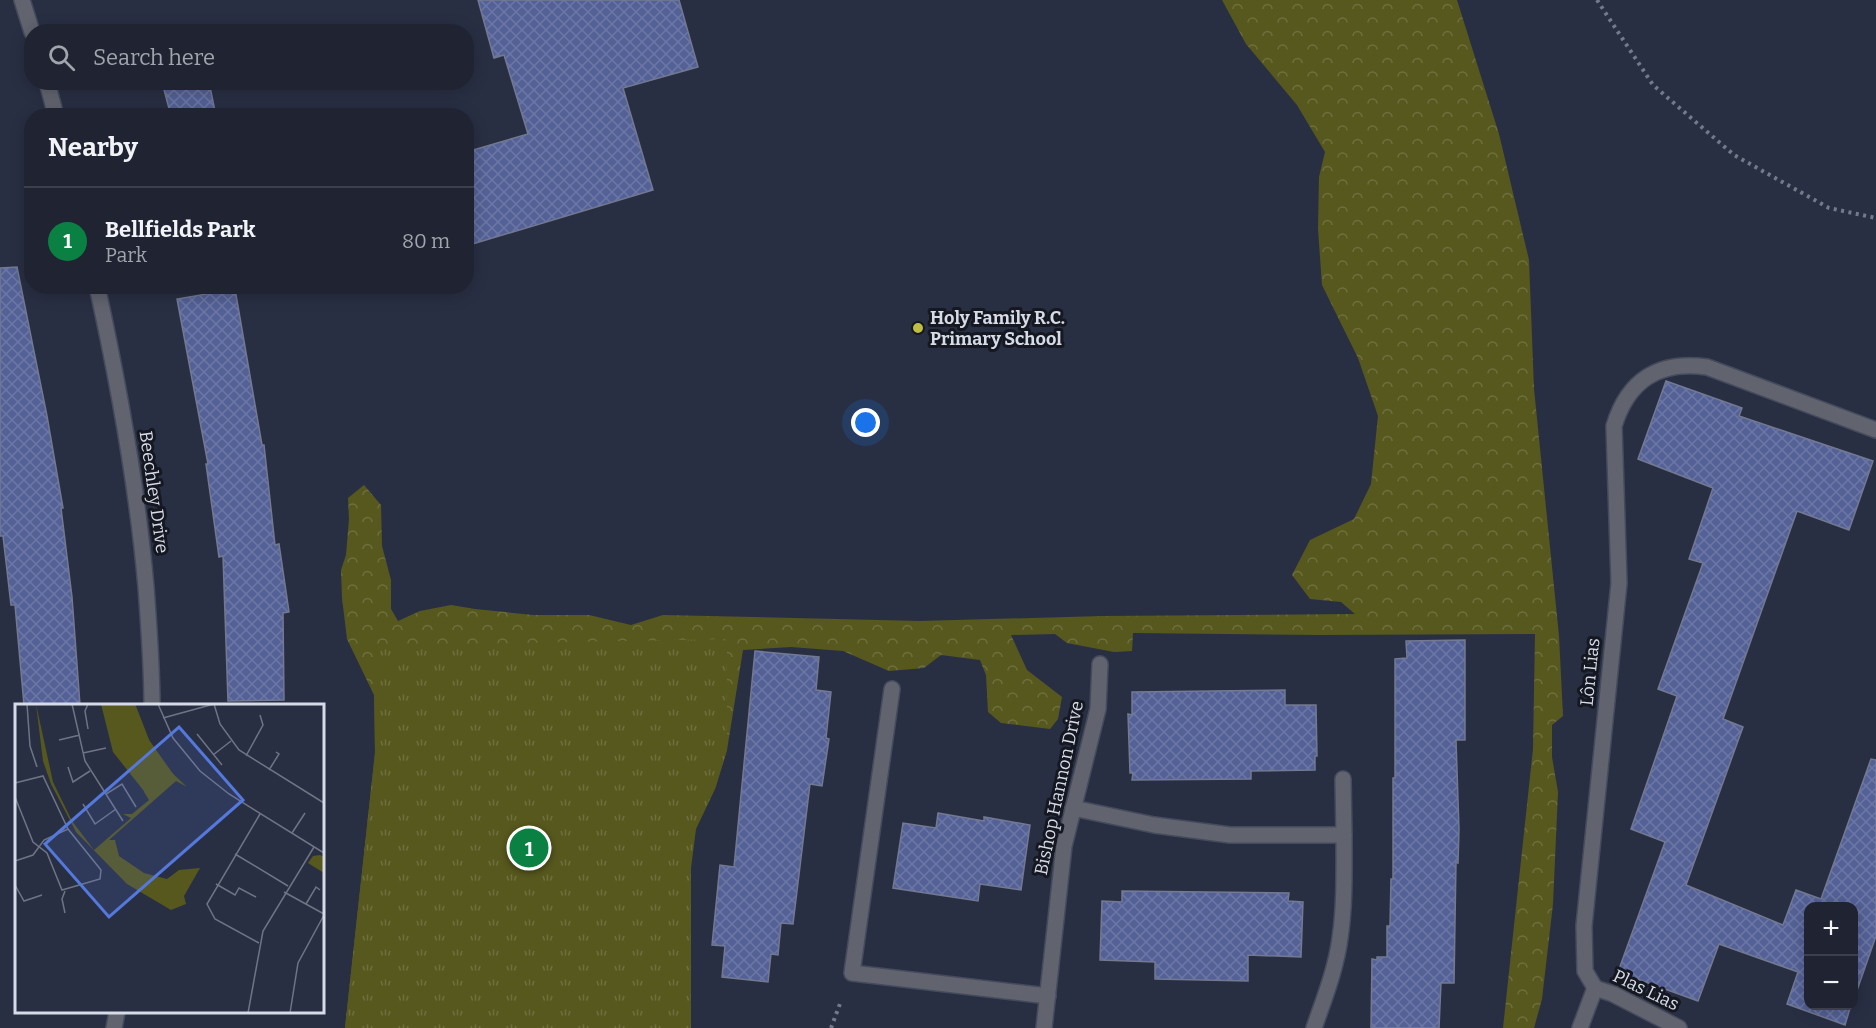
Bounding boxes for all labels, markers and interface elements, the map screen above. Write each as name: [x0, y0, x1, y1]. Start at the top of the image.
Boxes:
search box: [24, 24, 474, 90]
icon: search: [45, 41, 78, 74]
text: Search here: [93, 44, 215, 71]
text: Nearby: [48, 132, 138, 163]
text: Bellfields Park: [105, 216, 255, 243]
text: 1: [63, 229, 72, 253]
text: 80 m: [402, 229, 450, 253]
text: Park: [105, 243, 147, 267]
place label: Holy Family R.C. Primary School: [930, 307, 1065, 350]
marker: Holy Family R.C. Primary School: [911, 321, 925, 335]
your location: [851, 408, 880, 437]
street label: Beechley Drive: [135, 429, 173, 555]
street label: Lôn Lias: [1575, 637, 1605, 707]
street label: Bishop Hannon Drive: [1030, 699, 1088, 877]
inset map: [15, 704, 324, 1013]
pin: 1: [510, 826, 548, 870]
map controls: [1804, 902, 1858, 1010]
button: +: [1804, 902, 1858, 956]
button: −: [1804, 956, 1858, 1010]
street label: Plas Lias: [1609, 965, 1683, 1015]

